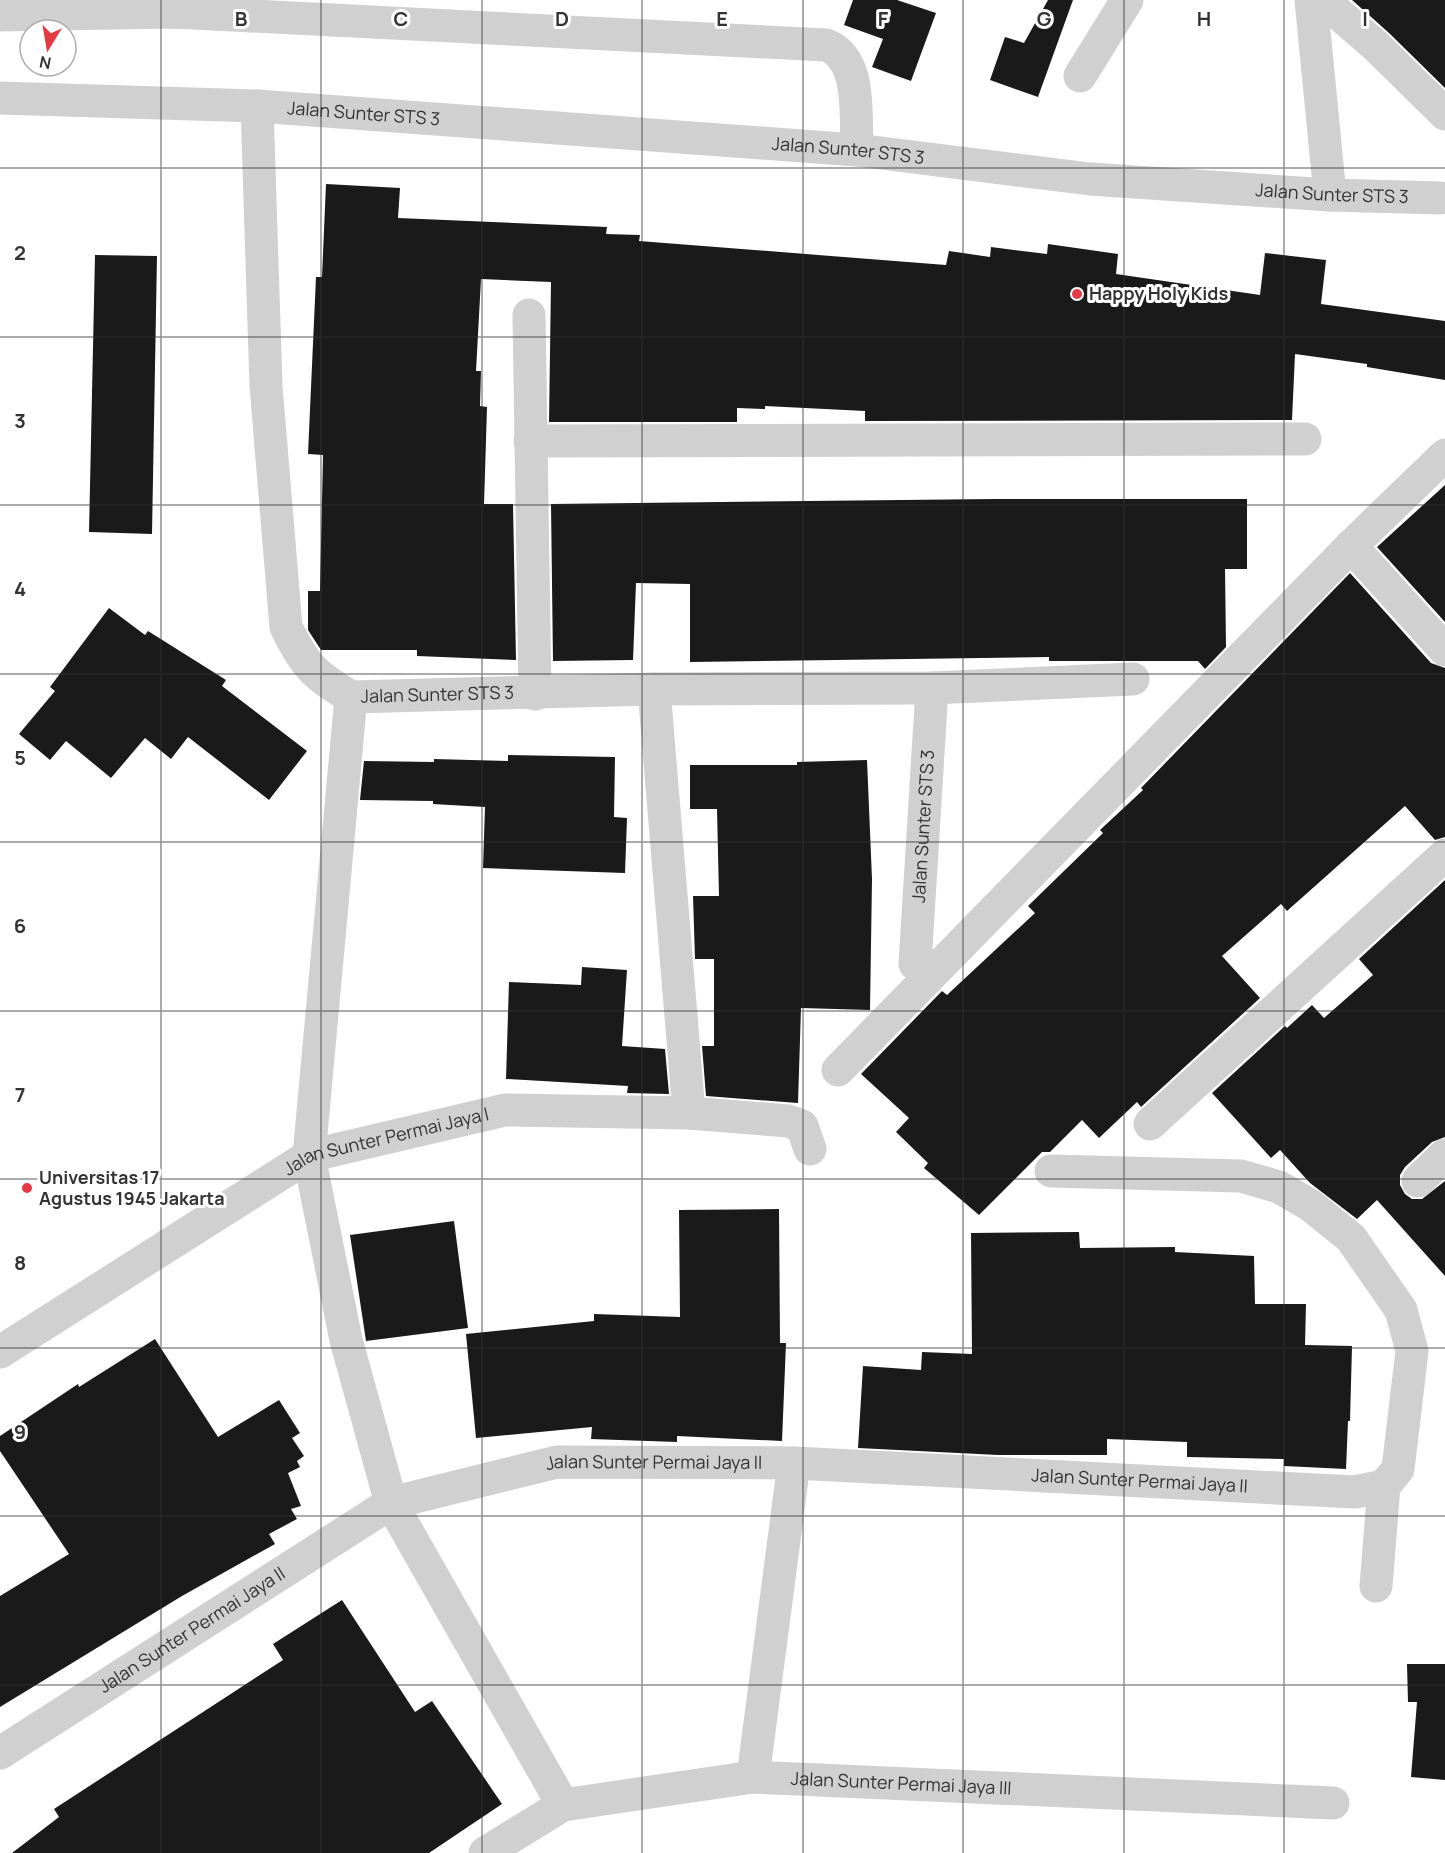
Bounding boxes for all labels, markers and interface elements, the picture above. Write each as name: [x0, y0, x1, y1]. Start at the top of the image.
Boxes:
text: B: [235, 5, 248, 32]
text: C: [394, 5, 408, 32]
text: D: [555, 5, 569, 32]
text: E: [716, 5, 728, 32]
text: F: [878, 5, 889, 32]
text: G: [1037, 5, 1052, 32]
text: H: [1197, 5, 1211, 32]
text: I: [1362, 5, 1368, 32]
north arrow: [18, 18, 78, 78]
text: N: [37, 51, 53, 75]
street label: Jalan Sunter STS 3: [286, 95, 441, 130]
street label: Jalan Sunter STS 3: [771, 131, 926, 169]
street label: Jalan Sunter STS 3: [1255, 177, 1409, 208]
text: 2: [14, 239, 26, 266]
place label: Happy Holy Kids: [1089, 281, 1228, 305]
marker: Happy Holy Kids: [1070, 287, 1084, 301]
text: 3: [14, 407, 26, 434]
text: 4: [14, 575, 26, 602]
street label: Jalan Sunter STS 3: [360, 680, 514, 708]
text: 5: [14, 744, 26, 771]
street label: Jalan Sunter STS 3: [906, 749, 939, 904]
text: 6: [14, 912, 26, 939]
text: 7: [15, 1081, 25, 1108]
street label: Jalan Sunter Permai Jaya I: [278, 1101, 491, 1180]
place label: Universitas 17 Agustus 1945 Jakarta: [39, 1165, 225, 1210]
marker: Universitas 17 Agustus 1945 Jakarta: [20, 1181, 34, 1195]
text: 8: [14, 1249, 26, 1276]
text: 9: [14, 1418, 26, 1445]
street label: Jalan Sunter Permai Jaya II: [543, 1449, 762, 1475]
street label: Jalan Sunter Permai Jaya II: [1031, 1462, 1248, 1497]
street label: Jalan Sunter Permai Jaya II: [94, 1561, 289, 1698]
street label: Jalan Sunter Permai Jaya III: [790, 1766, 1012, 1800]

